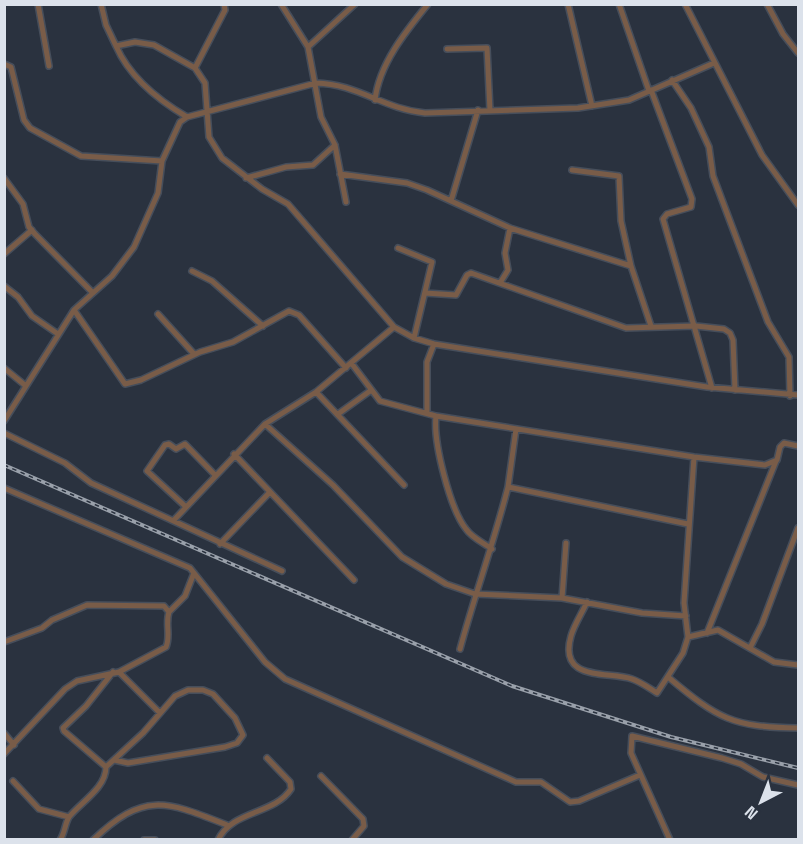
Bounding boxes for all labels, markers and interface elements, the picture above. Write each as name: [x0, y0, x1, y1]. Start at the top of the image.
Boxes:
north arrow: [731, 772, 791, 832]
text: N: [740, 801, 762, 824]

